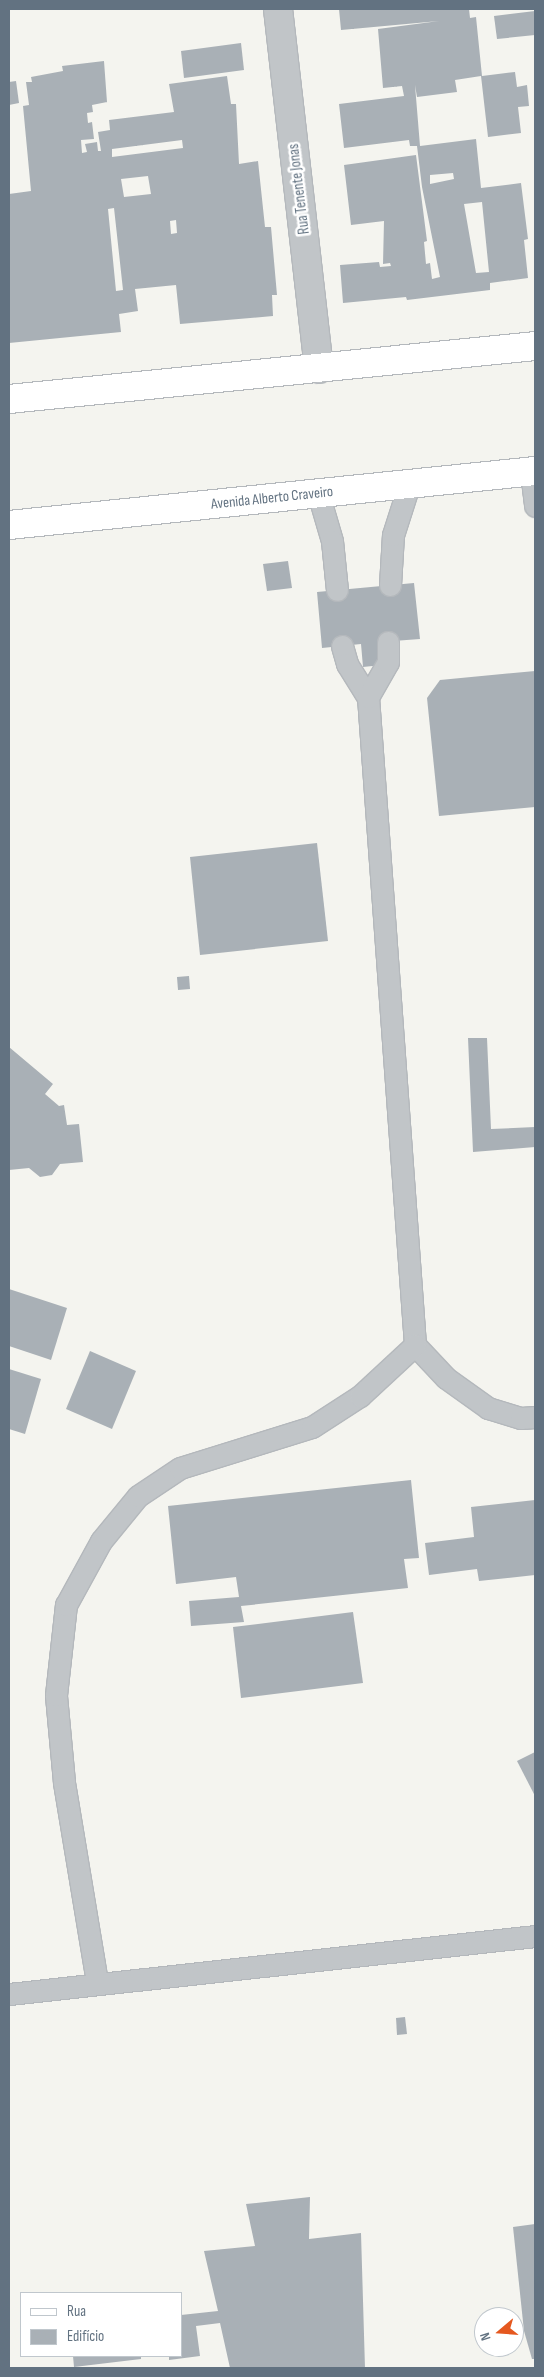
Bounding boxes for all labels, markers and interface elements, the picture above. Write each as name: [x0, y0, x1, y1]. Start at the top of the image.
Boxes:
street label: Rua Tenente Jonas: [285, 143, 313, 235]
street label: Avenida Alberto Craveiro: [210, 483, 334, 513]
legend: [20, 2292, 182, 2357]
text: Rua: [67, 2302, 86, 2321]
north arrow: [474, 2307, 524, 2357]
text: Edifício: [67, 2327, 104, 2346]
text: N: [476, 2330, 494, 2343]

